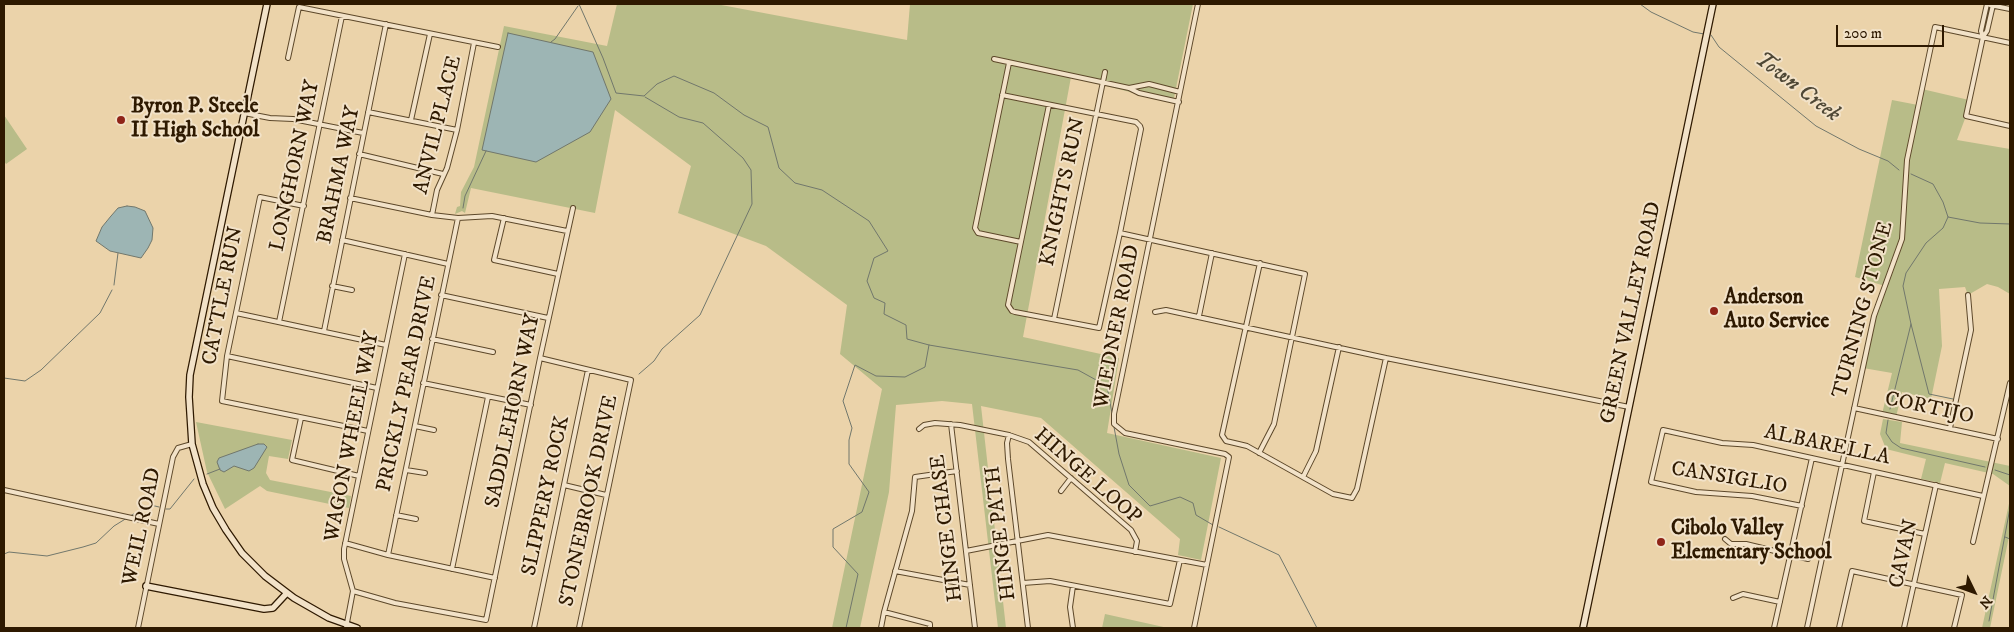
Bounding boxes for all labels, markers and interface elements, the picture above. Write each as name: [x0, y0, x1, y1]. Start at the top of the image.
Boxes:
scale bar: [1839, 15, 1946, 47]
text: 200 m: [1844, 24, 1882, 43]
water label: Town Creek: [1749, 47, 1845, 129]
street label: ANVIL PLACE: [410, 53, 468, 197]
street label: LONGHORN WAY: [266, 78, 326, 254]
place label: Byron P. Steele II High School: [131, 95, 259, 145]
street label: BRAHMA WAY: [313, 104, 367, 246]
marker: Byron P. Steele II High School: [115, 114, 127, 126]
street label: KNIGHTS RUN: [1036, 115, 1092, 269]
street label: GREEN VALLEY ROAD: [1596, 200, 1668, 426]
street label: TURNING STONE: [1828, 219, 1900, 401]
street label: CATTLE RUN: [198, 225, 250, 367]
street label: WIEDNER ROAD: [1090, 243, 1146, 411]
street label: PRICKLY PEAR DRIVE: [373, 273, 443, 495]
place label: Anderson Auto Service: [1724, 286, 1829, 336]
marker: Anderson Auto Service: [1708, 305, 1720, 317]
street label: SADDLEHORN WAY: [481, 312, 547, 510]
street label: WAGON WHEEL WAY: [320, 330, 386, 544]
street label: CORTIJO: [1882, 387, 1976, 431]
street label: STONEBROOK DRIVE: [555, 393, 625, 609]
street label: SLIPPERY ROCK: [518, 414, 576, 578]
street label: ALBARELLA: [1762, 420, 1892, 472]
street label: HINGE LOOP: [1028, 423, 1146, 531]
street label: HINGE CHASE: [926, 453, 970, 603]
street label: CANSIGLIO: [1669, 457, 1789, 501]
street label: HINGE PATH: [981, 464, 1023, 602]
street label: WEIL ROAD: [118, 466, 168, 588]
place label: Cibolo Valley Elementary School: [1671, 517, 1832, 567]
street label: CAVAN: [1885, 517, 1925, 591]
marker: Cibolo Valley Elementary School: [1655, 536, 1667, 548]
north arrow: [1949, 567, 1999, 617]
text: N: [1975, 592, 1996, 612]

